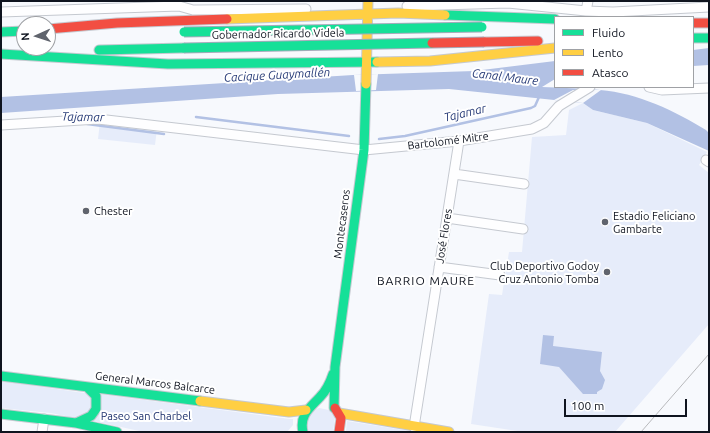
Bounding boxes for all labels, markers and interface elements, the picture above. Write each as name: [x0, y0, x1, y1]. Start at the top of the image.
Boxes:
north arrow: [16, 16, 56, 56]
legend: [554, 16, 694, 88]
street label: Gobernador Ricardo Videla: [211, 26, 345, 42]
text: Fluido: [592, 26, 625, 39]
text: N: [19, 32, 31, 41]
text: Lento: [592, 46, 623, 59]
water label: Cacique Guaymallén: [223, 65, 331, 85]
water label: Canal Maure: [471, 66, 539, 88]
text: Atasco: [592, 66, 628, 79]
water label: Tajamar: [443, 101, 487, 125]
water label: Tajamar: [61, 109, 105, 125]
street label: Bartolomé Mitre: [407, 129, 489, 153]
street label: Montecaseros: [331, 189, 353, 259]
place label: Chester: [94, 204, 132, 218]
marker: Chester: [81, 206, 91, 216]
street label: José Flores: [433, 208, 455, 264]
place label: Estadio Feliciano Gambarte: [613, 209, 696, 235]
marker: Estadio Feliciano Gambarte: [600, 217, 610, 227]
place label: Club Deportivo Godoy Cruz Antonio Tomba: [490, 259, 599, 285]
marker: Club Deportivo Godoy Cruz Antonio Tomba: [602, 267, 612, 277]
district label: BARRIO MAURE: [377, 274, 475, 288]
street label: General Marcos Balcarce: [94, 369, 216, 397]
scale bar: [566, 391, 689, 417]
text: 100 m: [571, 399, 604, 412]
park label: Paseo San Charbel: [101, 409, 191, 423]

